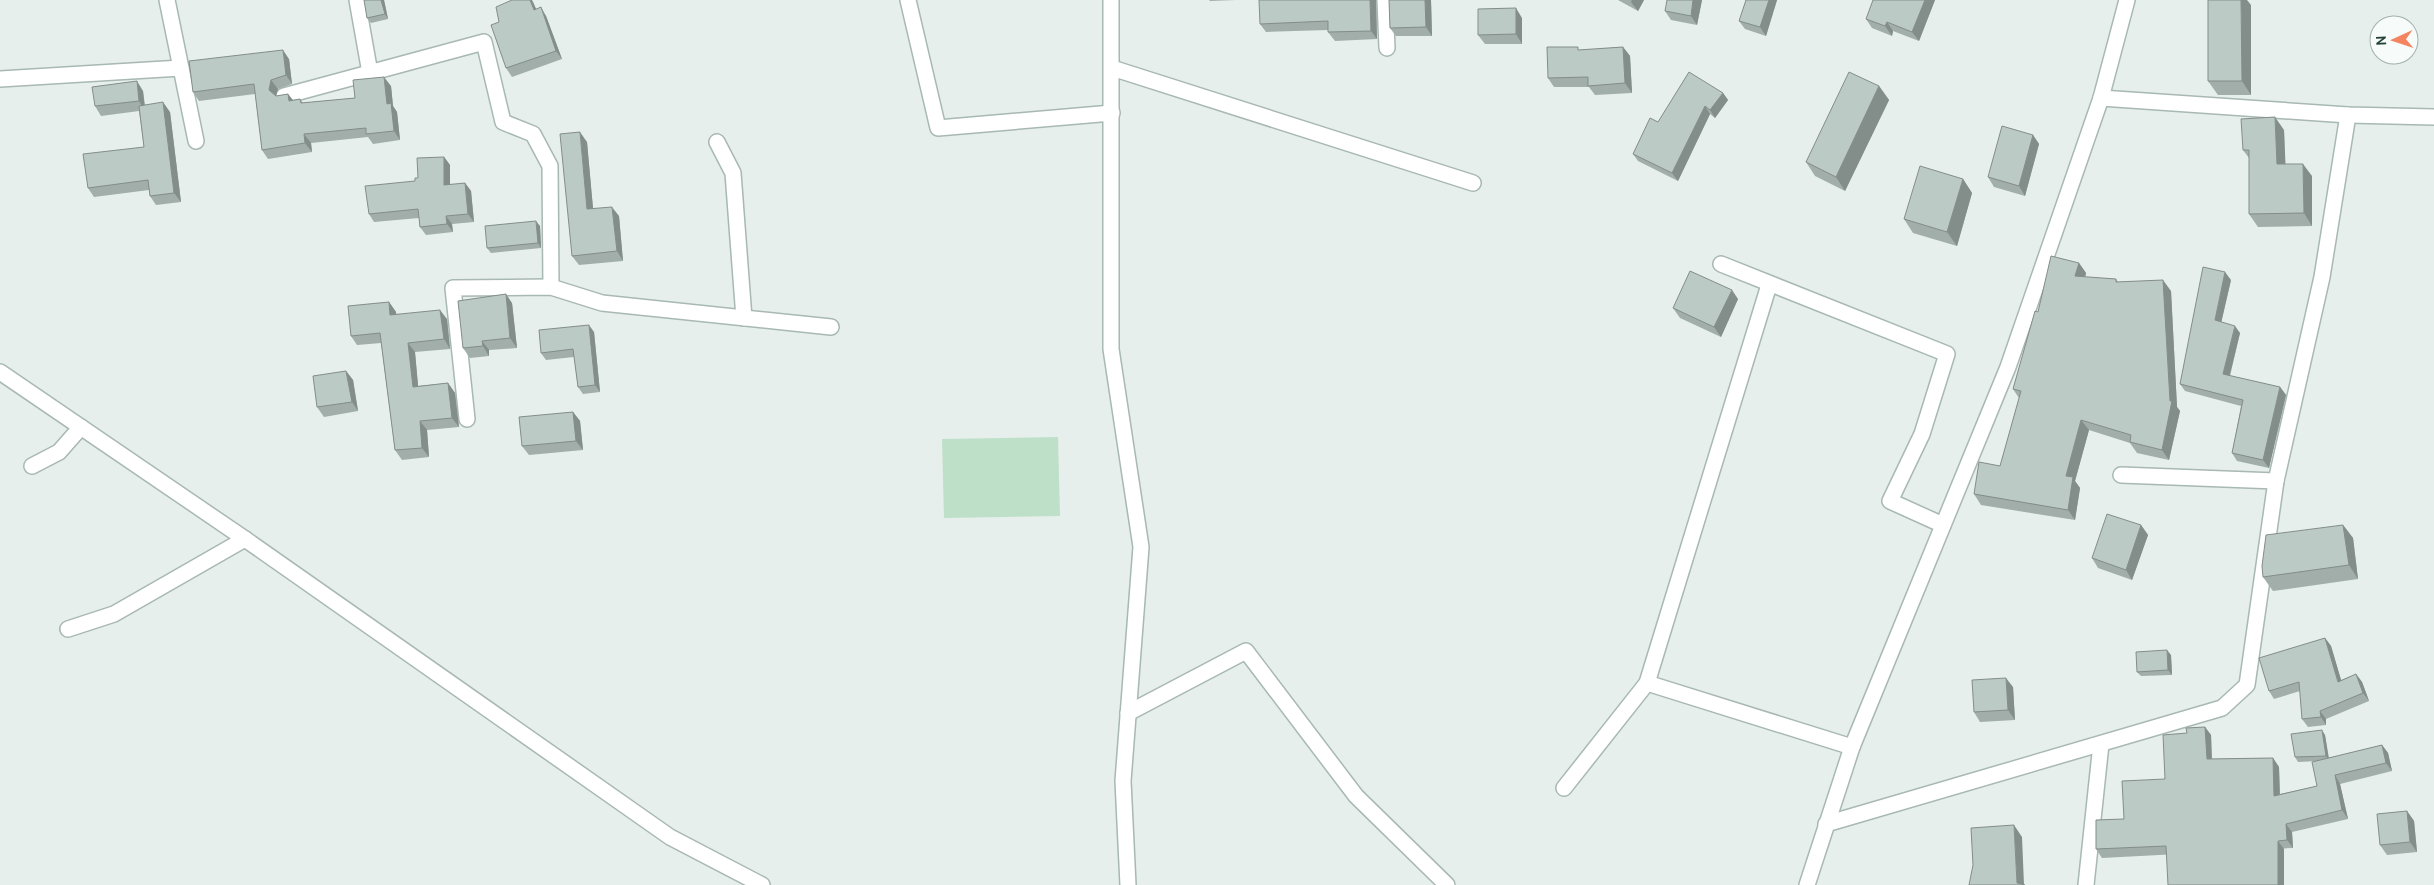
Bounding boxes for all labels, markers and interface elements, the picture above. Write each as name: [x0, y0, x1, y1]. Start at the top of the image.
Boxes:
north arrow: [2369, 15, 2419, 65]
text: N: [2372, 35, 2390, 46]

